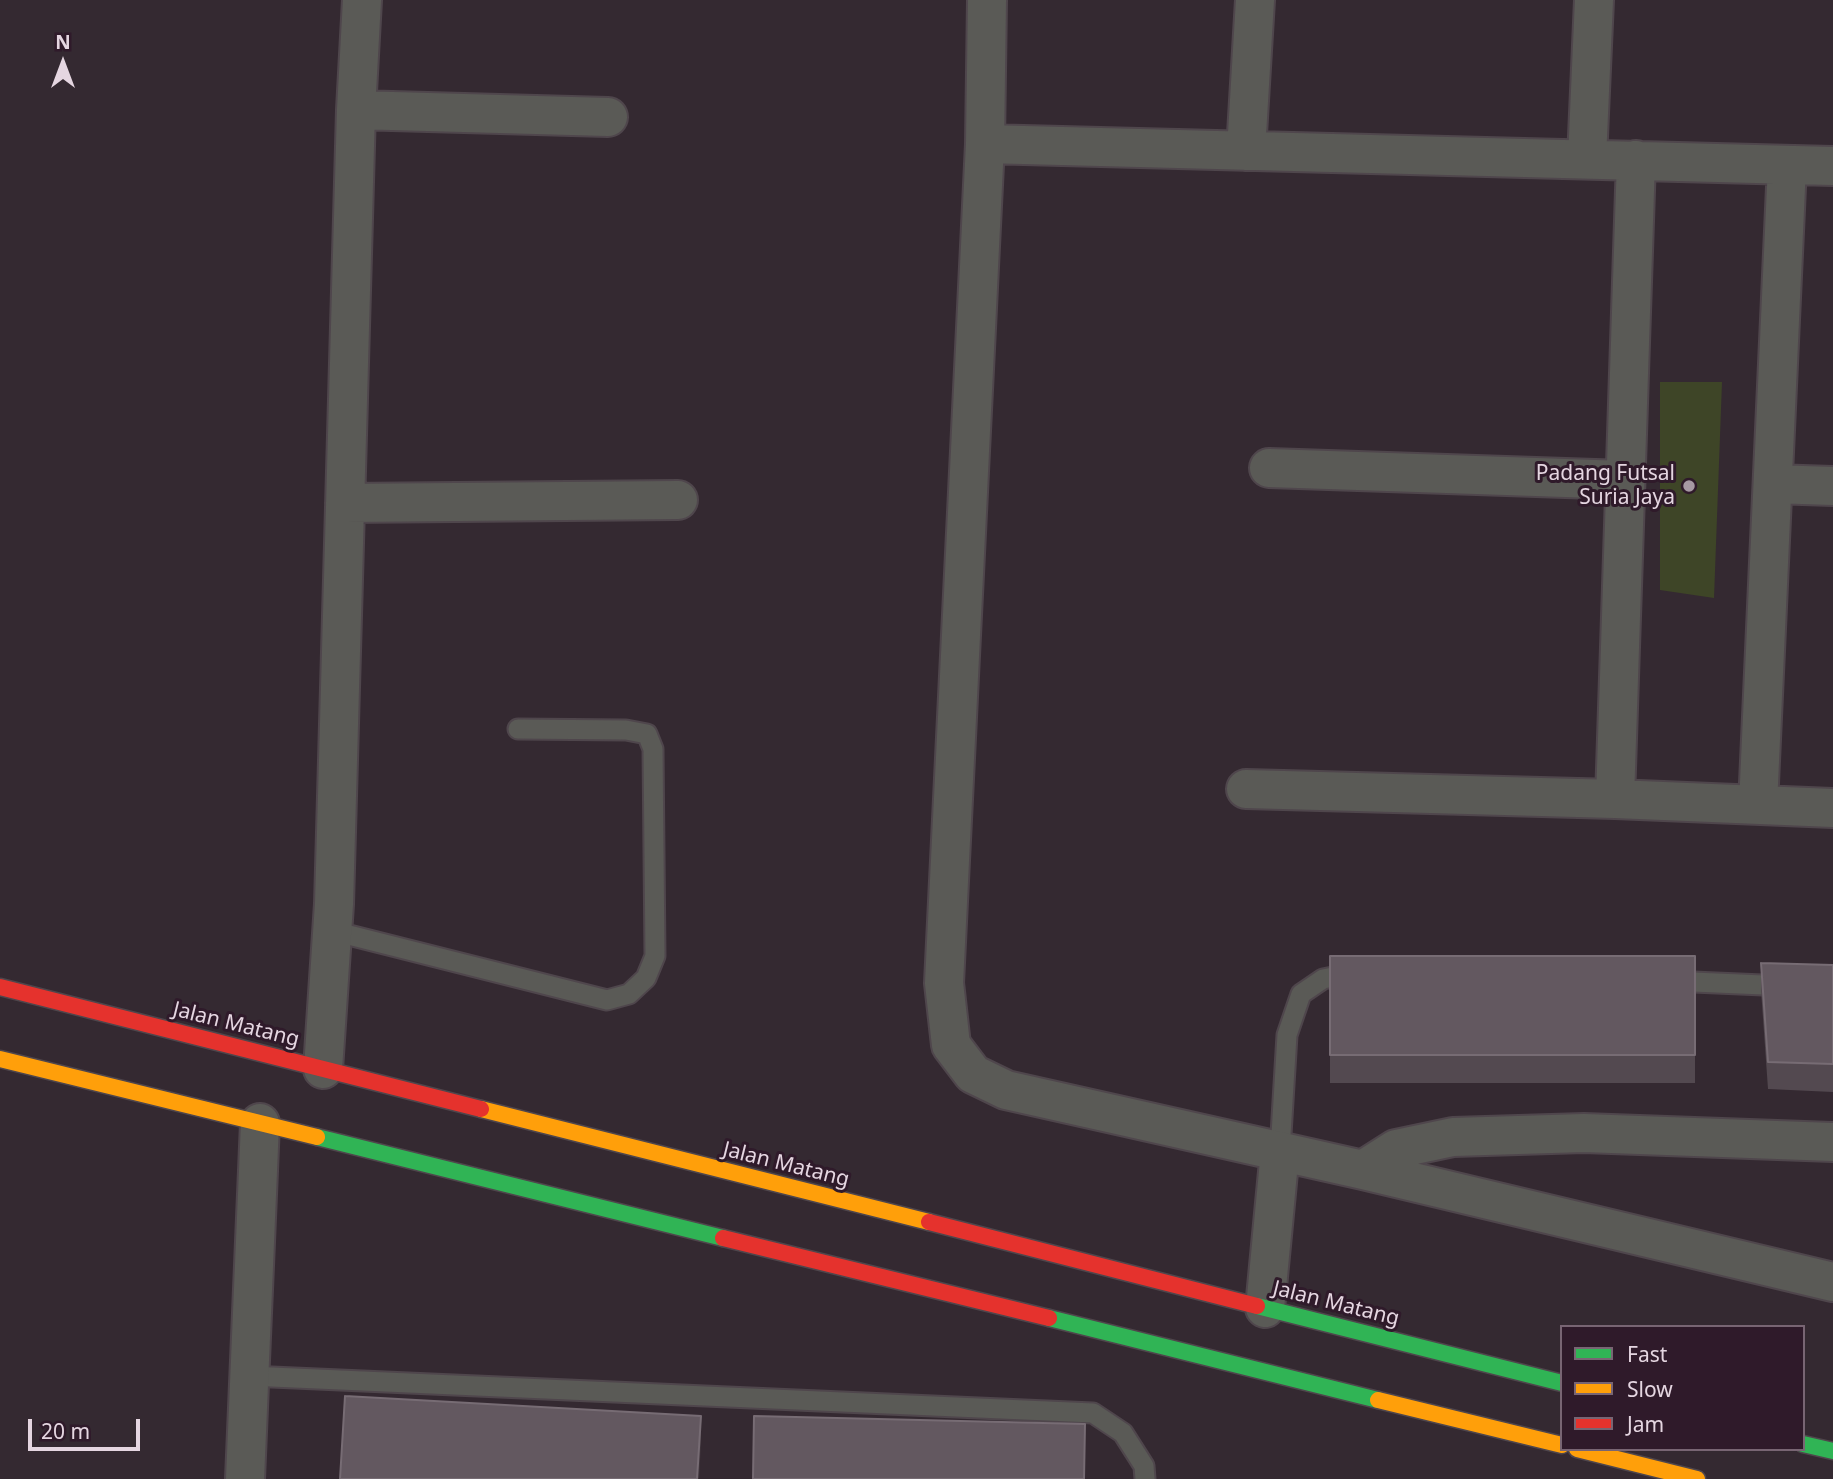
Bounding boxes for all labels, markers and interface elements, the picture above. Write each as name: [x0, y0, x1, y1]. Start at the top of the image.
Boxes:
north arrow: [28, 28, 98, 98]
text: N: [55, 29, 71, 55]
place label: Padang Futsal Suria Jaya: [1536, 461, 1675, 511]
marker: Padang Futsal Suria Jaya: [1681, 478, 1697, 494]
street label: Jalan Matang: [170, 997, 302, 1053]
street label: Jalan Matang: [720, 1137, 852, 1193]
street label: Jalan Matang: [1270, 1276, 1402, 1332]
legend: [1560, 1325, 1805, 1451]
text: Fast: [1627, 1340, 1667, 1368]
text: Slow: [1627, 1375, 1673, 1403]
scale bar: [32, 1406, 144, 1450]
text: Jam: [1627, 1410, 1664, 1438]
text: 20 m: [41, 1417, 90, 1445]

